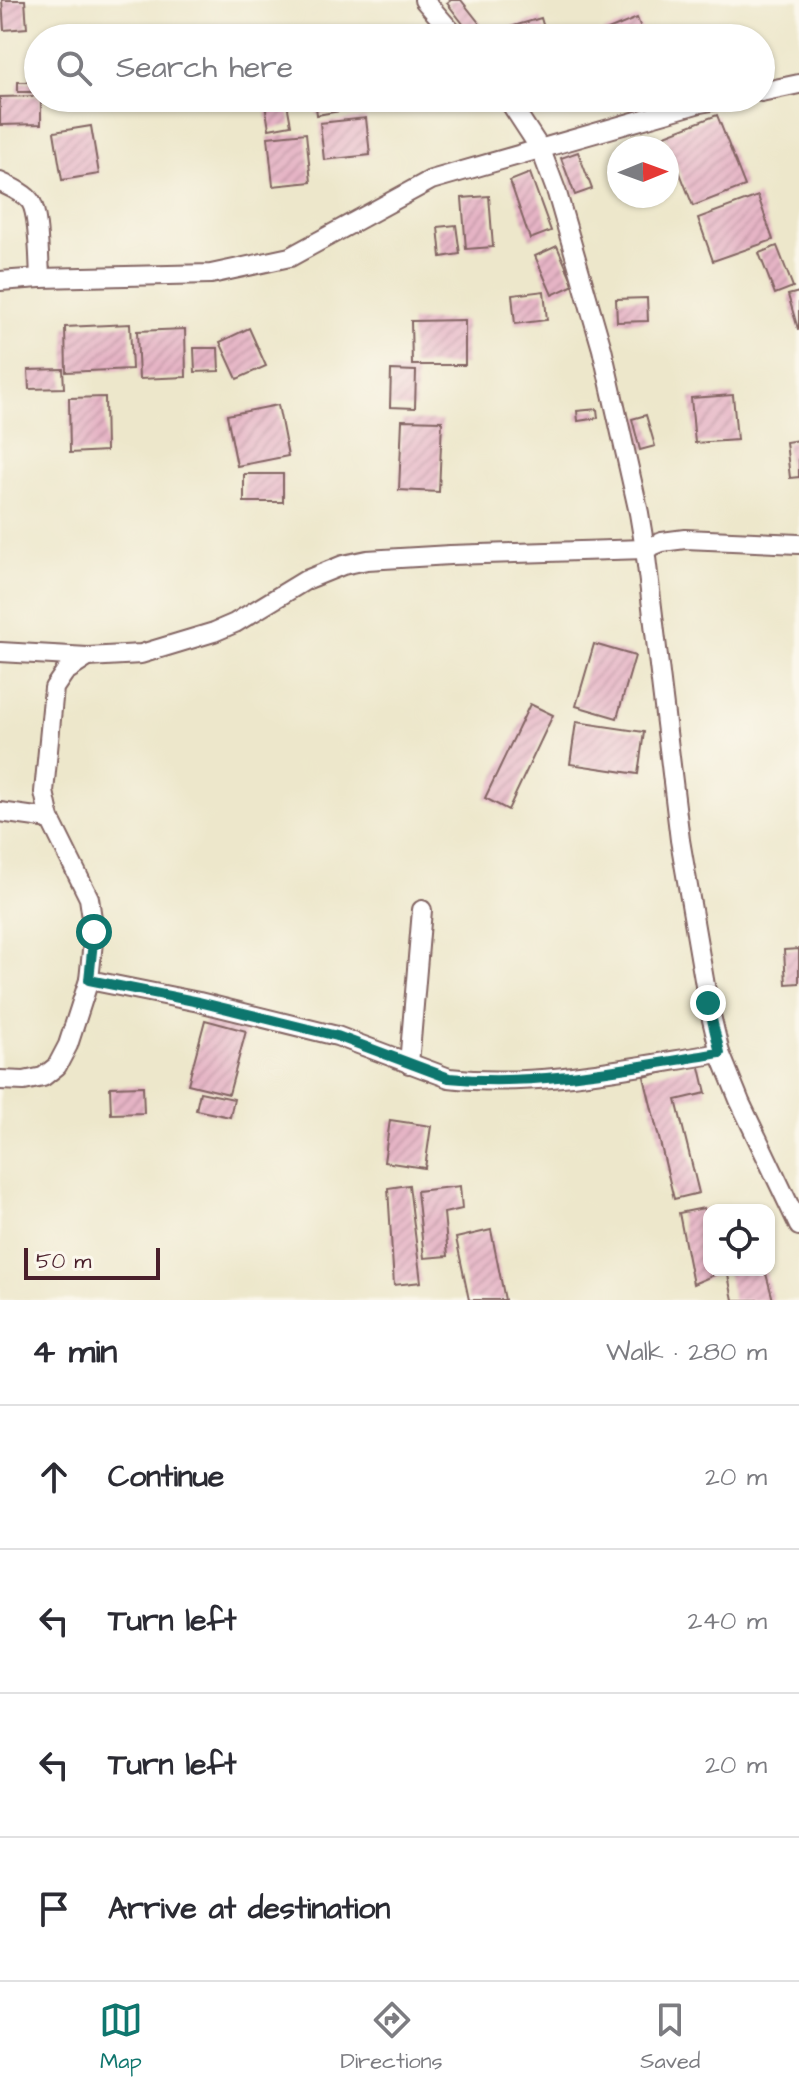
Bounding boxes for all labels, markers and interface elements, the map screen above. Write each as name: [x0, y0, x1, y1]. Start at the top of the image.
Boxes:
search box: [24, 24, 775, 112]
icon: search: [52, 46, 96, 90]
text: Search here: [116, 47, 293, 89]
north arrow: [607, 136, 679, 208]
route start: [76, 914, 112, 950]
route end: [690, 985, 726, 1021]
map controls: [703, 1204, 775, 1276]
button: locate: [703, 1204, 775, 1276]
scale bar: [24, 1244, 160, 1280]
text: 50 m: [36, 1246, 91, 1277]
text: 4 min: [32, 1328, 117, 1376]
text: Walk · 280 m: [606, 1334, 767, 1370]
icon: ahead: [32, 1455, 76, 1499]
text: Continue: [108, 1456, 224, 1498]
text: 20 m: [705, 1459, 767, 1495]
icon: left: [32, 1599, 76, 1643]
text: Turn left: [108, 1600, 236, 1642]
text: 240 m: [687, 1603, 767, 1639]
icon: left: [32, 1743, 76, 1787]
text: Turn left: [108, 1744, 236, 1786]
text: 20 m: [705, 1747, 767, 1783]
icon: arrive: [32, 1887, 76, 1931]
text: Arrive at destination: [108, 1888, 390, 1930]
tab: Map: [99, 1998, 143, 2077]
tab: Directions: [340, 1998, 443, 2077]
tab: Saved: [640, 1998, 700, 2077]

